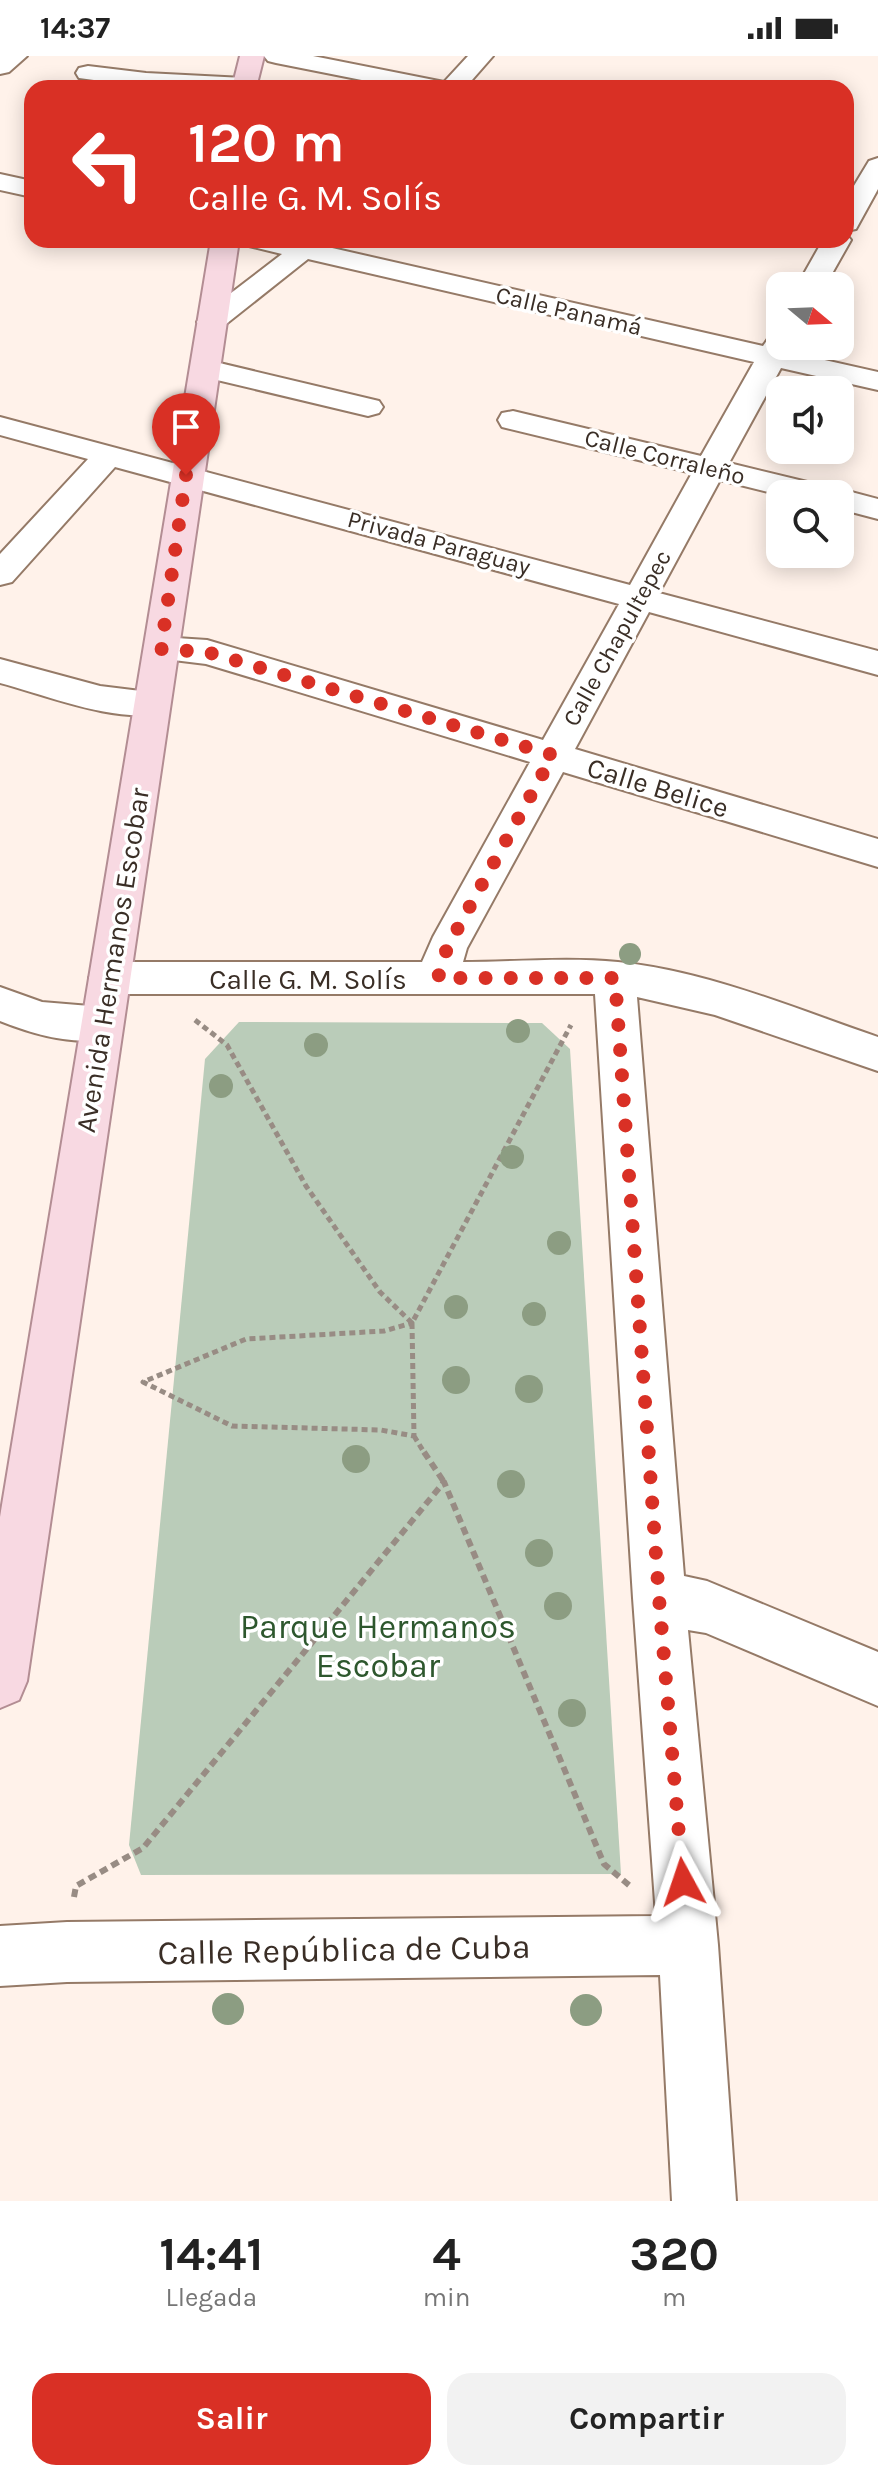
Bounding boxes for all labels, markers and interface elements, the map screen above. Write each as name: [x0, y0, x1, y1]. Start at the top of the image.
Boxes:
text: 14:37: [40, 10, 110, 46]
text: 120 m: [188, 110, 345, 175]
icon: left: [56, 112, 160, 216]
text: Calle G. M. Solís: [188, 177, 442, 219]
north arrow: [766, 272, 854, 360]
map controls: [766, 272, 854, 568]
street label: Calle Panamá: [493, 281, 645, 341]
button: sound: [766, 376, 854, 464]
pin: [152, 393, 220, 475]
icon: arrive: [164, 405, 208, 449]
street label: Calle Corraleño: [582, 424, 748, 490]
button: search: [766, 480, 854, 568]
street label: Privada Paraguay: [344, 505, 534, 581]
street label: Calle Chapultepec: [557, 545, 677, 731]
street label: Calle Belice: [583, 750, 733, 825]
street label: Avenida Hermanos Escobar: [69, 785, 156, 1135]
street label: Calle G. M. Solís: [209, 963, 407, 996]
park label: Parque Hermanos Escobar: [240, 1607, 516, 1686]
position arrow: [641, 1840, 725, 1924]
street label: Calle República de Cuba: [157, 1927, 531, 1973]
text: 14:41: [159, 2226, 263, 2282]
text: 4: [432, 2226, 461, 2282]
text: 320: [630, 2226, 719, 2282]
text: Llegada: [166, 2282, 257, 2313]
text: min: [423, 2282, 470, 2313]
text: m: [662, 2282, 686, 2313]
button: Salir: [32, 2373, 431, 2465]
button: Compartir: [447, 2373, 846, 2465]

